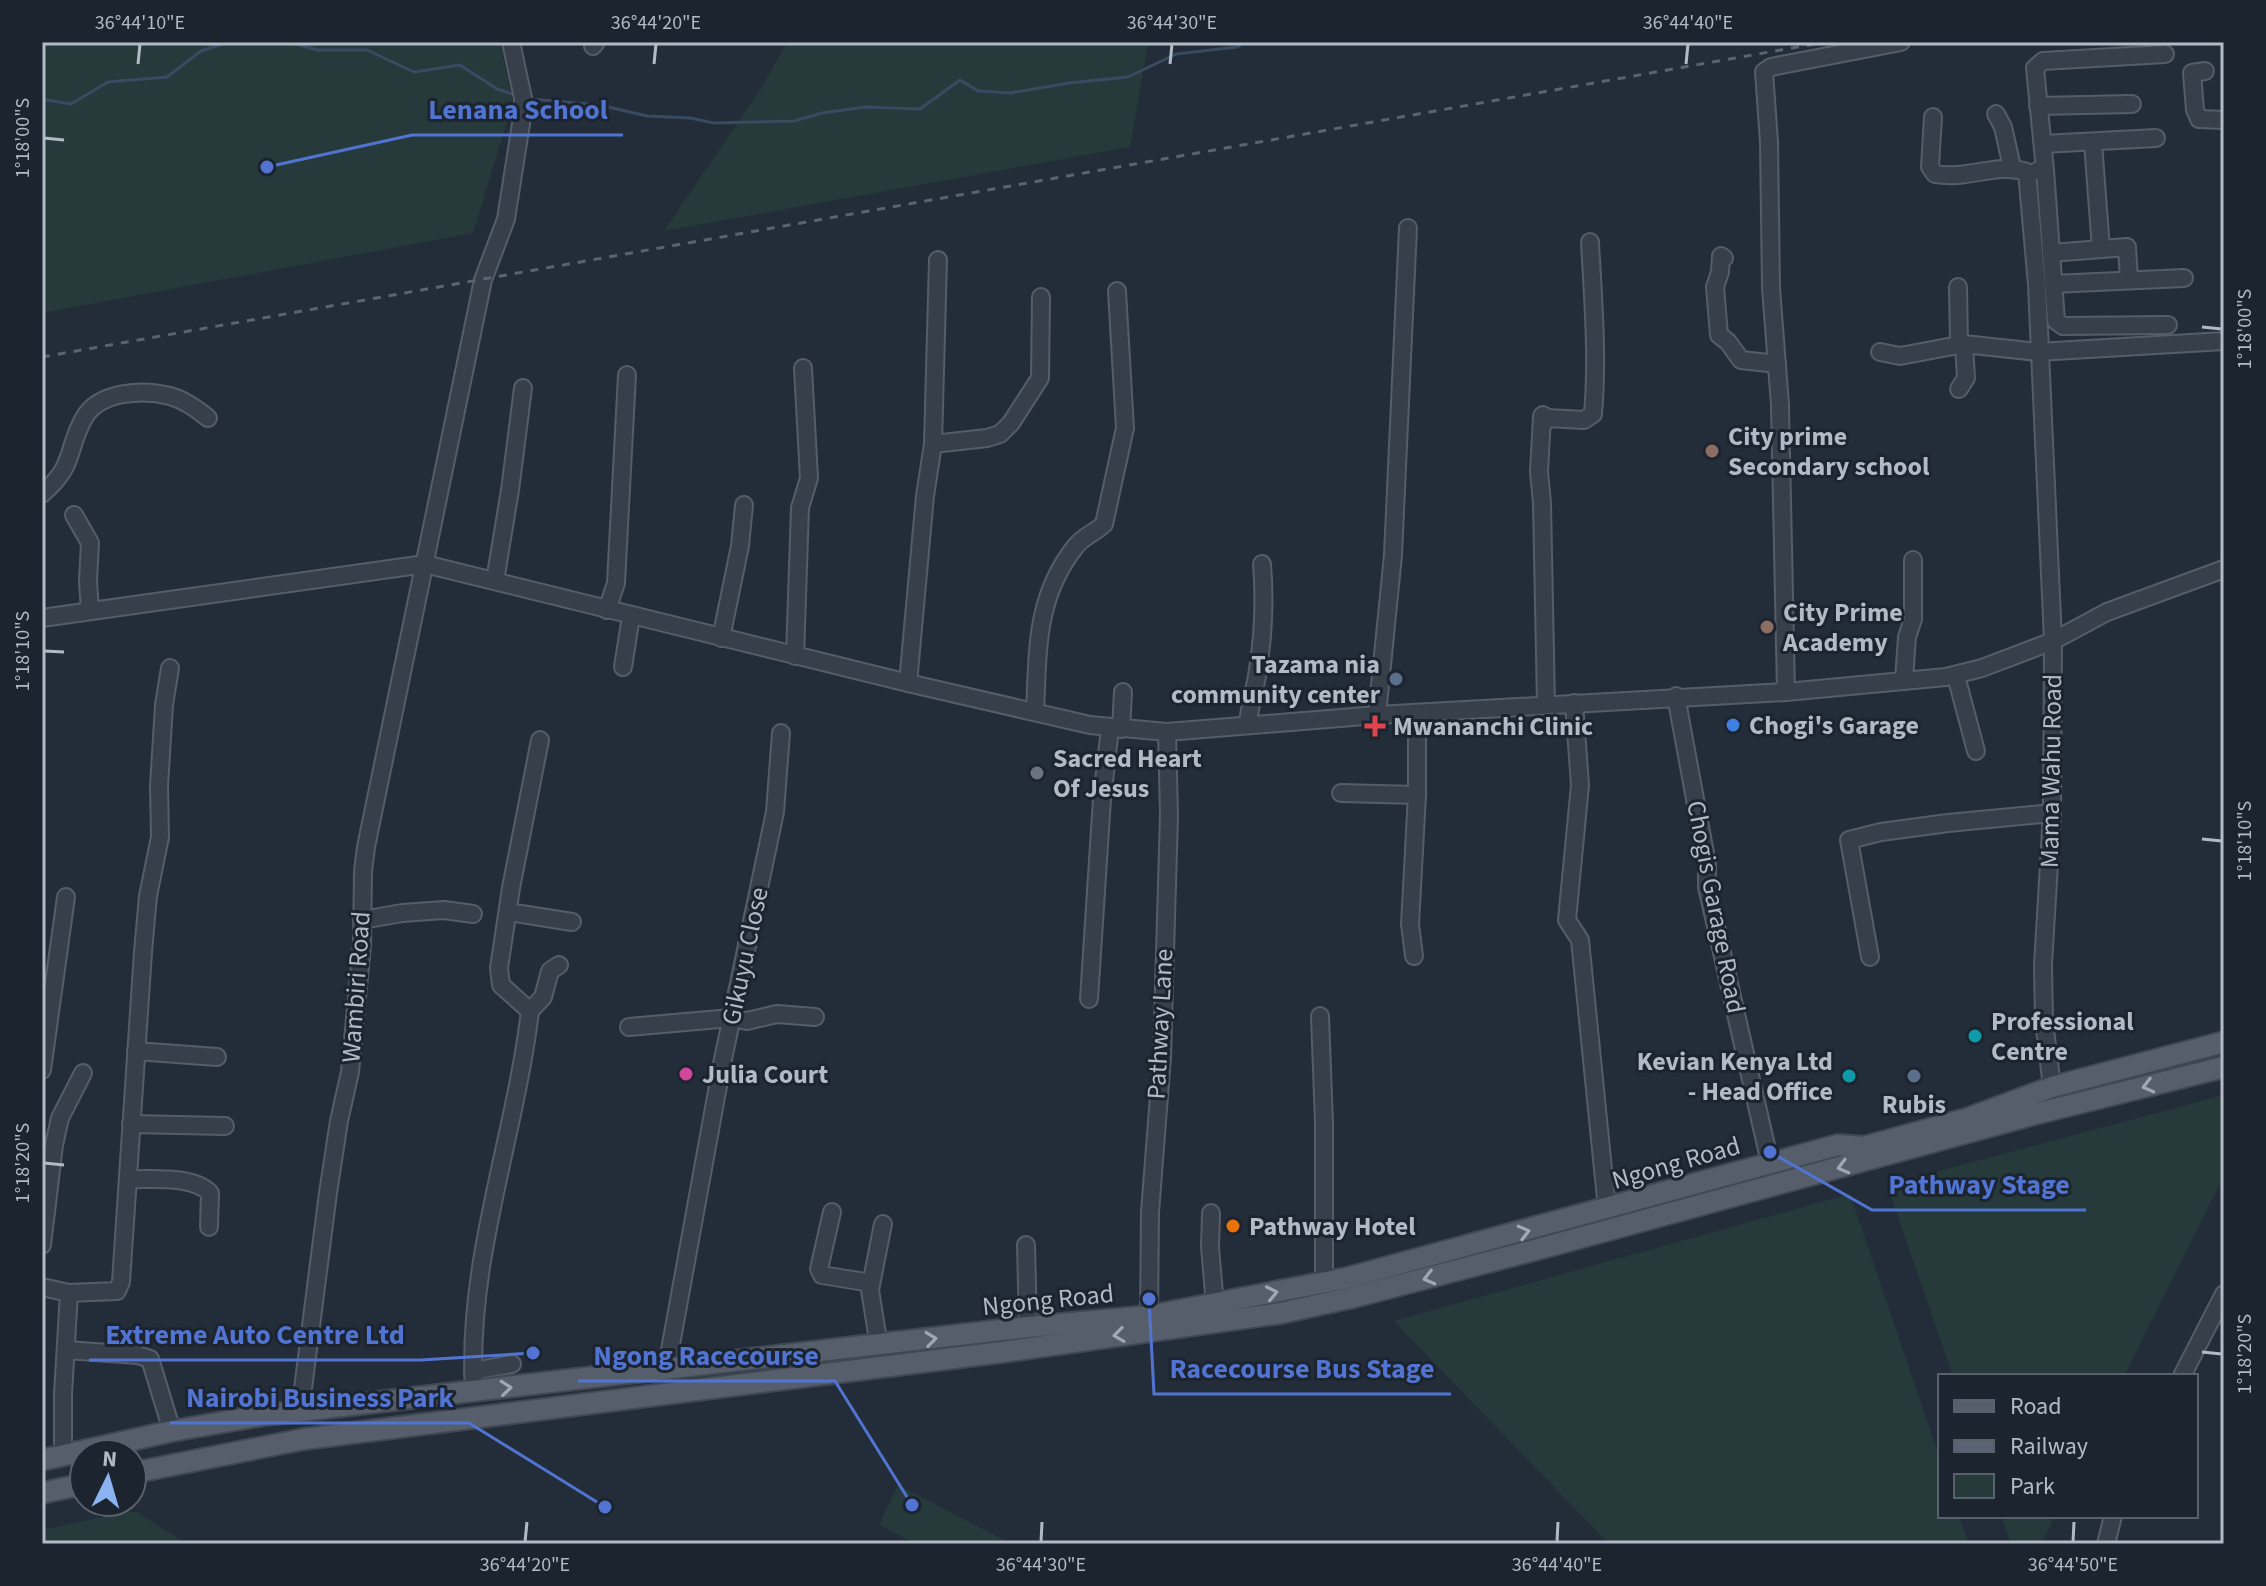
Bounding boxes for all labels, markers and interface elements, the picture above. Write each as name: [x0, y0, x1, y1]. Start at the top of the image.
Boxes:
text: 36°44'10"E: [95, 9, 185, 37]
text: 36°44'20"E: [611, 9, 701, 37]
text: 36°44'30"E: [1127, 9, 1217, 37]
text: 36°44'40"E: [1643, 9, 1733, 37]
callout: Lenana School: [412, 83, 623, 135]
text: Lenana School: [428, 90, 608, 130]
text: 1°18'00"S: [9, 98, 37, 178]
text: 1°18'00"S: [2231, 289, 2259, 369]
place label: City prime Secondary school: [1728, 418, 1930, 485]
marker: City prime Secondary school: [1703, 442, 1721, 460]
place label: City Prime Academy: [1782, 594, 1903, 661]
text: 1°18'10"S: [9, 611, 37, 691]
marker: City Prime Academy: [1758, 618, 1776, 636]
place label: Tazama nia community center: [1171, 646, 1381, 713]
marker: Tazama nia community center: [1387, 670, 1405, 688]
street label: Mama Wahu Road: [2031, 674, 2071, 868]
place label: Chogi's Garage: [1749, 707, 1919, 744]
place label: Mwananchi Clinic: [1393, 708, 1593, 745]
marker: Mwananchi Clinic: [1364, 715, 1386, 737]
marker: Chogi's Garage: [1724, 716, 1742, 734]
place label: Sacred Heart Of Jesus: [1053, 740, 1202, 807]
marker: Sacred Heart Of Jesus: [1028, 764, 1046, 782]
street label: Chogis Garage Road: [1677, 797, 1755, 1017]
text: 1°18'10"S: [2231, 801, 2259, 881]
street label: Gikuyu Close: [712, 884, 778, 1028]
street label: Wambiri Road: [332, 910, 380, 1064]
street label: Pathway Lane: [1138, 948, 1182, 1100]
place label: Professional Centre: [1991, 1003, 2134, 1070]
marker: Professional Centre: [1966, 1027, 1984, 1045]
place label: Kevian Kenya Ltd - Head Office: [1637, 1043, 1833, 1110]
place label: Julia Court: [702, 1056, 828, 1093]
marker: Julia Court: [677, 1065, 695, 1083]
marker: Kevian Kenya Ltd - Head Office: [1840, 1067, 1858, 1085]
marker: Rubis: [1905, 1067, 1923, 1085]
one-way arrow: [2142, 1077, 2156, 1094]
place label: Rubis: [1882, 1086, 1946, 1123]
text: 1°18'20"S: [9, 1123, 37, 1203]
street label: Ngong Road: [1607, 1127, 1745, 1199]
one-way arrow: [1836, 1158, 1850, 1174]
callout: Pathway Stage: [1872, 1158, 2086, 1210]
text: Pathway Stage: [1888, 1165, 2070, 1205]
place label: Pathway Hotel: [1249, 1208, 1416, 1245]
marker: Pathway Hotel: [1224, 1217, 1242, 1235]
one-way arrow: [1517, 1224, 1531, 1241]
one-way arrow: [1423, 1268, 1437, 1285]
street label: Ngong Road: [980, 1275, 1116, 1325]
one-way arrow: [1264, 1285, 1278, 1302]
callout: Extreme Auto Centre Ltd: [89, 1308, 421, 1360]
text: 1°18'20"S: [2231, 1314, 2259, 1394]
text: Extreme Auto Centre Ltd: [105, 1315, 405, 1355]
one-way arrow: [1112, 1326, 1126, 1343]
callout: Ngong Racecourse: [578, 1329, 835, 1381]
one-way arrow: [925, 1331, 938, 1348]
text: Ngong Racecourse: [593, 1336, 819, 1376]
callout: Racecourse Bus Stage: [1154, 1342, 1451, 1394]
text: Racecourse Bus Stage: [1169, 1349, 1435, 1389]
callout: Nairobi Business Park: [170, 1371, 469, 1423]
legend: [1938, 1374, 2198, 1518]
text: Nairobi Business Park: [186, 1378, 455, 1418]
one-way arrow: [500, 1379, 513, 1396]
text: Road: [2010, 1389, 2062, 1424]
text: Railway: [2010, 1429, 2088, 1464]
north arrow: [68, 1438, 148, 1518]
text: N: [101, 1442, 118, 1476]
text: Park: [2010, 1469, 2055, 1504]
text: 36°44'20"E: [480, 1551, 570, 1579]
text: 36°44'30"E: [996, 1551, 1086, 1579]
text: 36°44'40"E: [1512, 1551, 1602, 1579]
text: 36°44'50"E: [2028, 1551, 2118, 1579]

